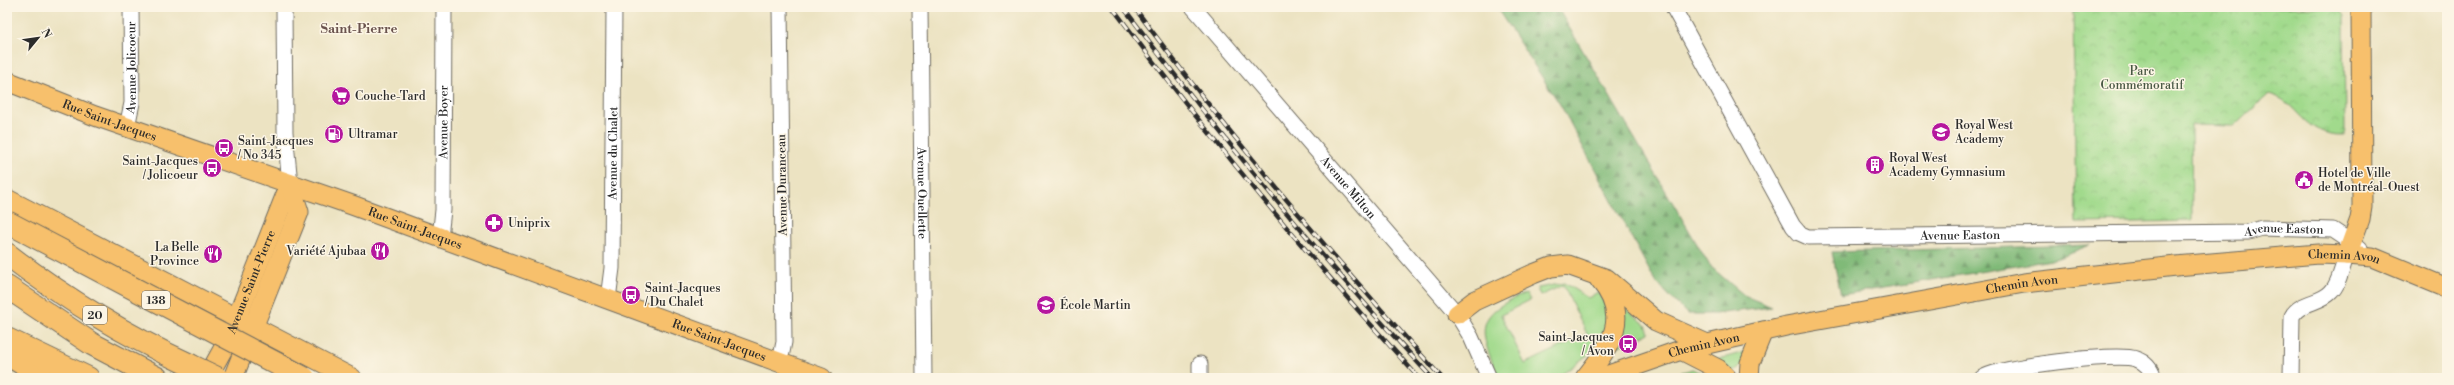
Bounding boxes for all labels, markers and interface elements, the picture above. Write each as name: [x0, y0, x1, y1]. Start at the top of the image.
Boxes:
north arrow: [18, 18, 58, 58]
street label: Avenue Jolicoeur: [123, 21, 141, 116]
district label: Saint-Pierre: [321, 21, 397, 37]
text: N: [38, 26, 54, 41]
park label: Parc Commémoratif: [2100, 64, 2184, 93]
supermarket icon: Couche-Tard: [330, 85, 352, 107]
street label: Avenue Boyer: [436, 85, 452, 160]
place label: Couche-Tard: [355, 89, 426, 104]
street label: Rue Saint-Jacques: [60, 97, 159, 145]
street label: Avenue du Chalet: [606, 106, 621, 201]
place label: Royal West Academy: [1954, 118, 2014, 147]
school or university icon: Royal West Academy: [1930, 121, 1952, 143]
fuel station icon: Ultramar: [323, 123, 345, 145]
place label: Ultramar: [348, 127, 398, 142]
place label: Saint-Jacques / No 345: [237, 134, 314, 163]
street label: Avenue Duranceau: [774, 134, 791, 237]
bus stop icon: Saint-Jacques / No 345: [213, 137, 235, 159]
street label: Avenue Ouellette: [913, 146, 930, 239]
place label: Royal West Academy Gymnasium: [1888, 151, 2006, 180]
street label: Avenue Milton: [1316, 152, 1379, 222]
place label: Saint-Jacques / Jolicoeur: [122, 154, 198, 183]
building icon: Royal West Academy Gymnasium: [1864, 154, 1886, 176]
bus stop icon: Saint-Jacques / Jolicoeur: [201, 157, 223, 179]
place label: Hotel de Ville de Montréal-Ouest: [2318, 166, 2421, 195]
public building icon: Hotel de Ville de Montréal-Ouest: [2293, 169, 2315, 191]
street label: Rue Saint-Jacques: [366, 205, 464, 253]
pharmacy icon: Uniprix: [483, 212, 505, 234]
place label: Uniprix: [508, 216, 551, 231]
street label: Avenue Easton: [2243, 221, 2324, 240]
street label: Avenue Saint-Pierre: [224, 228, 279, 337]
street label: Avenue Easton: [1919, 228, 2000, 244]
place label: La Belle Province: [150, 240, 199, 269]
restaurant icon: Variété Ajubaa: [369, 240, 391, 262]
restaurant icon: La Belle Province: [202, 243, 224, 265]
place label: Variété Ajubaa: [285, 244, 367, 259]
street label: Chemin Avon: [2307, 247, 2383, 268]
street label: Chemin Avon: [1985, 272, 2059, 298]
place label: Saint-Jacques / Du Chalet: [644, 281, 721, 310]
bus stop icon: Saint-Jacques / Du Chalet: [620, 284, 642, 306]
road number: 138: [142, 291, 170, 309]
school or university icon: École Martin: [1035, 294, 1057, 316]
place label: École Martin: [1060, 296, 1131, 313]
road number: 20: [83, 306, 107, 324]
street label: Rue Saint-Jacques: [670, 316, 768, 365]
place label: Saint-Jacques / Avon: [1538, 330, 1614, 359]
street label: Chemin Avon: [1666, 330, 1741, 362]
bus stop icon: Saint-Jacques / Avon: [1617, 333, 1639, 355]

